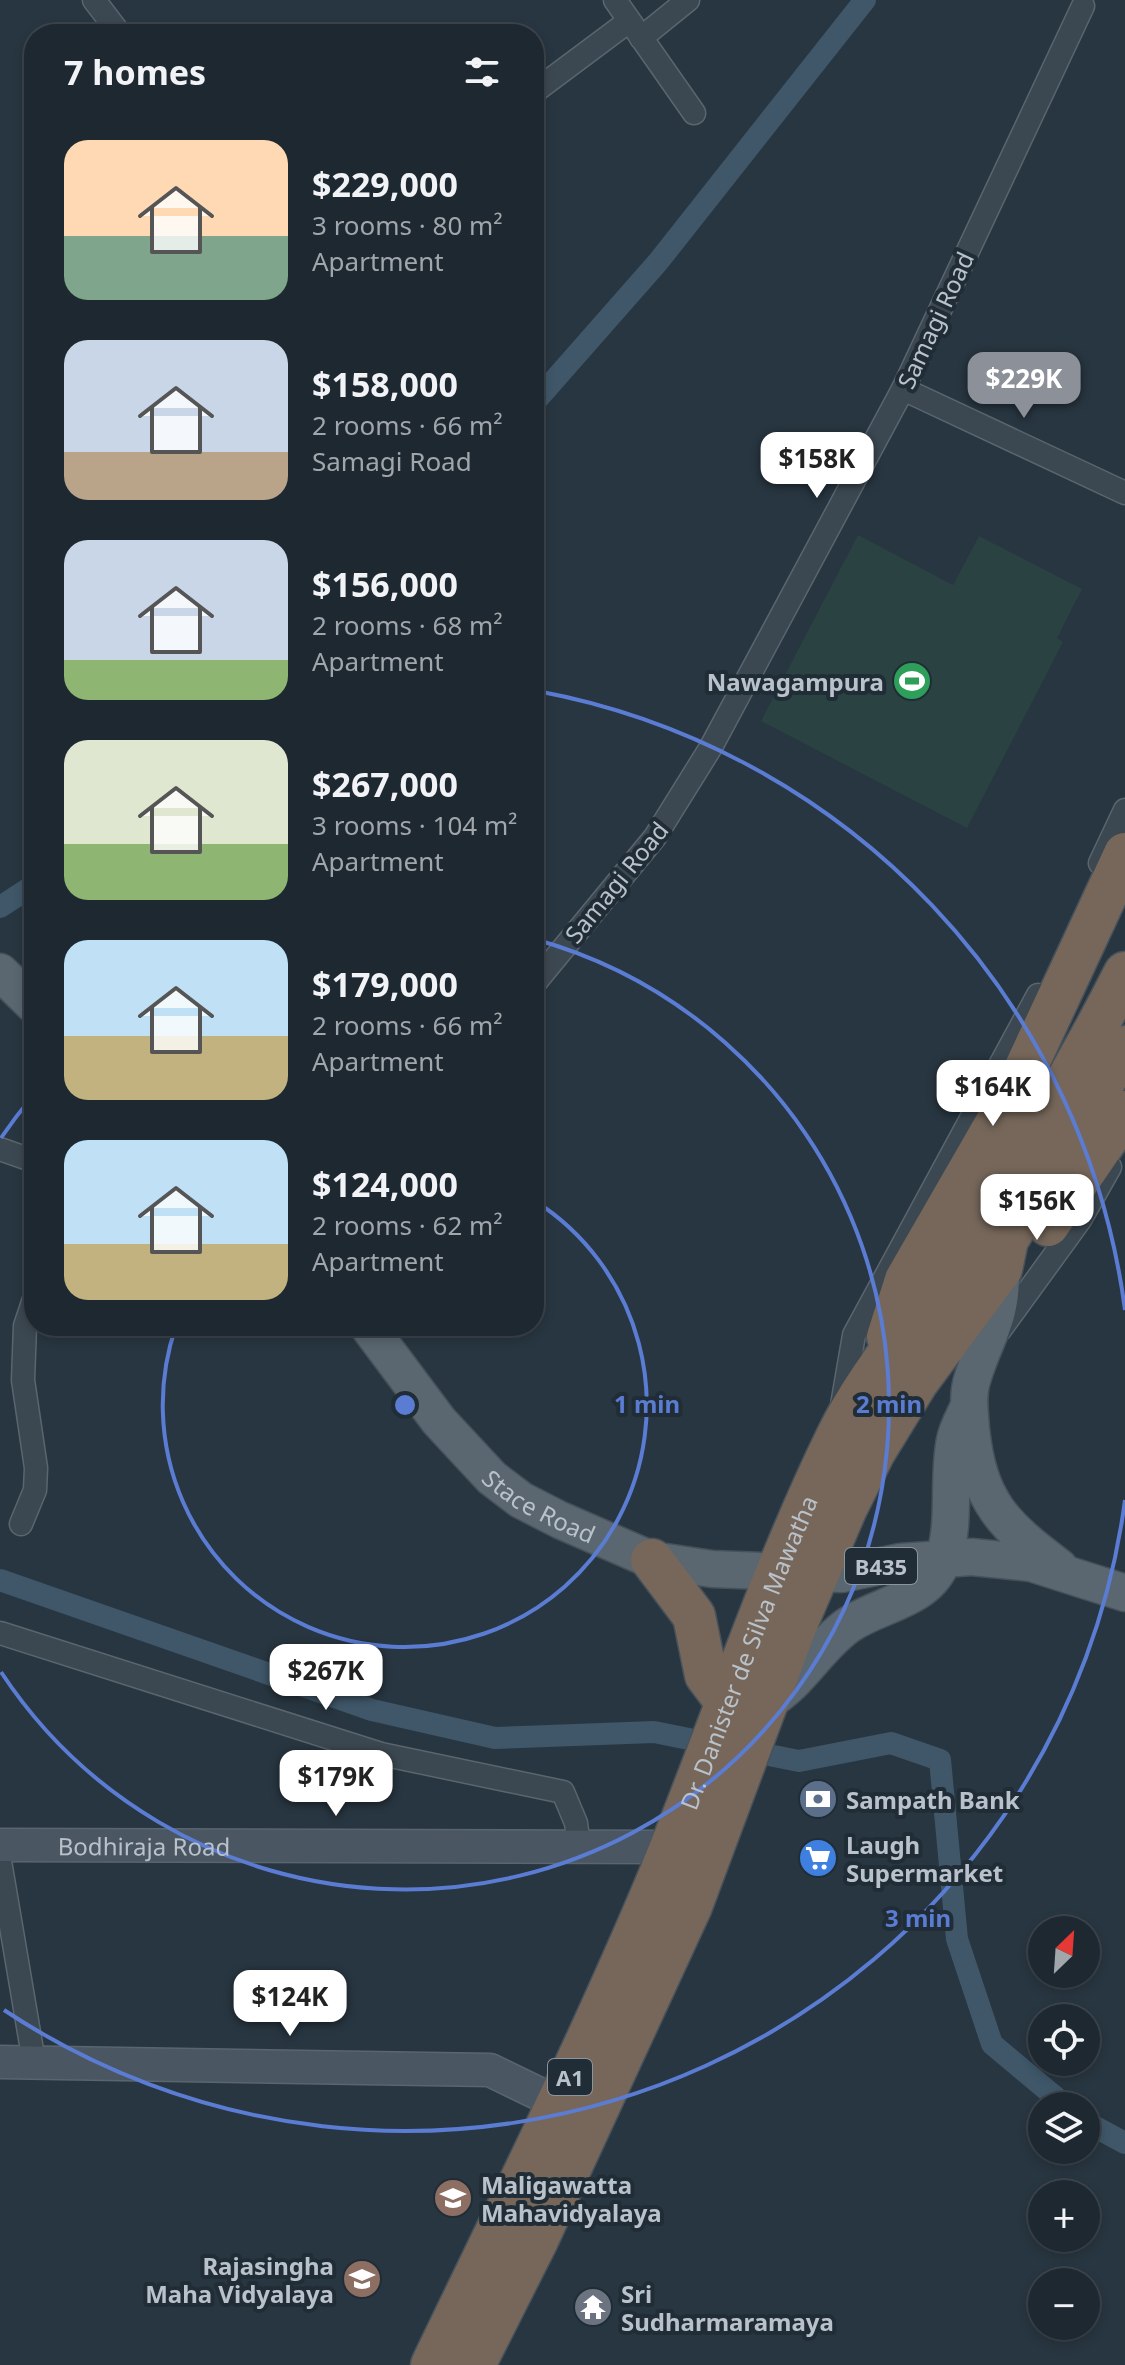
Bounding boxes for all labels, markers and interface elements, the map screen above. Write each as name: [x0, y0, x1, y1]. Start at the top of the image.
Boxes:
text: 7 homes: [64, 49, 206, 95]
icon: filters: [460, 50, 504, 94]
text: $229,000: [312, 161, 458, 207]
icon: home: [128, 172, 224, 268]
text: 3 rooms · 80 m²: [312, 207, 502, 243]
text: Apartment: [312, 243, 444, 279]
street label: Samagi Road: [889, 246, 981, 394]
pin: $229K: [968, 352, 1080, 420]
text: $229K: [986, 360, 1062, 396]
text: $158,000: [312, 361, 458, 407]
icon: home: [128, 372, 224, 468]
text: 2 rooms · 66 m²: [312, 407, 502, 443]
pin: $158K: [761, 432, 873, 500]
text: $158K: [779, 440, 855, 476]
text: Samagi Road: [312, 443, 472, 479]
text: $156,000: [312, 561, 458, 607]
icon: home: [128, 572, 224, 668]
text: 2 rooms · 68 m²: [312, 607, 502, 643]
text: Apartment: [312, 643, 444, 679]
sports icon: Nawagampura: [891, 660, 933, 702]
place label: Nawagampura: [707, 665, 884, 698]
text: $267,000: [312, 761, 458, 807]
icon: home: [128, 772, 224, 868]
text: 3 rooms · 104 m²: [312, 807, 517, 843]
street label: Samagi Road: [557, 814, 675, 950]
text: Apartment: [312, 843, 444, 879]
text: $179,000: [312, 961, 458, 1007]
icon: home: [128, 972, 224, 1068]
text: 2 rooms · 66 m²: [312, 1007, 502, 1043]
text: Apartment: [312, 1043, 444, 1079]
pin: $164K: [937, 1060, 1049, 1128]
text: $164K: [955, 1068, 1031, 1104]
text: $124,000: [312, 1161, 458, 1207]
icon: home: [128, 1172, 224, 1268]
pin: $156K: [981, 1174, 1093, 1242]
text: $156K: [999, 1182, 1075, 1218]
text: 2 rooms · 62 m²: [312, 1207, 502, 1243]
text: Apartment: [312, 1243, 444, 1279]
text: 1 min: [614, 1387, 680, 1420]
text: 2 min: [856, 1387, 922, 1420]
centre of rings: [391, 1391, 419, 1419]
street label: Stace Road: [475, 1462, 601, 1550]
street label: Dr. Danister de Silva Mawatha: [671, 1490, 824, 1814]
road number: B435: [845, 1548, 917, 1584]
pin: $267K: [270, 1644, 382, 1712]
text: $267K: [288, 1652, 364, 1688]
pin: $179K: [280, 1750, 392, 1818]
text: $179K: [298, 1758, 374, 1794]
bank icon: Sampath Bank: [797, 1778, 839, 1820]
place label: Sampath Bank: [846, 1783, 1020, 1816]
place label: Laugh Supermarket: [846, 1828, 1003, 1889]
street label: Bodhiraja Road: [58, 1829, 230, 1862]
supermarket icon: Laugh Supermarket: [797, 1837, 839, 1879]
text: 3 min: [885, 1901, 951, 1934]
north arrow: [1028, 1916, 1100, 1988]
map controls: [1028, 1916, 1100, 2340]
pin: $124K: [234, 1970, 346, 2038]
text: $124K: [252, 1978, 328, 2014]
button: locate: [1028, 2004, 1100, 2076]
road number: A1: [548, 2059, 592, 2095]
button: layers: [1028, 2092, 1100, 2164]
place label: Maligawatta Mahavidyalaya: [481, 2168, 662, 2229]
school or university icon: Maligawatta Mahavidyalaya: [432, 2177, 474, 2219]
button: +: [1028, 2180, 1100, 2252]
place label: Rajasingha Maha Vidyalaya: [145, 2249, 334, 2310]
school or university icon: Rajasingha Maha Vidyalaya: [341, 2258, 383, 2300]
button: −: [1028, 2268, 1100, 2340]
place label: Sri Sudharmaramaya: [621, 2277, 834, 2338]
temple icon: Sri Sudharmaramaya: [572, 2286, 614, 2328]

